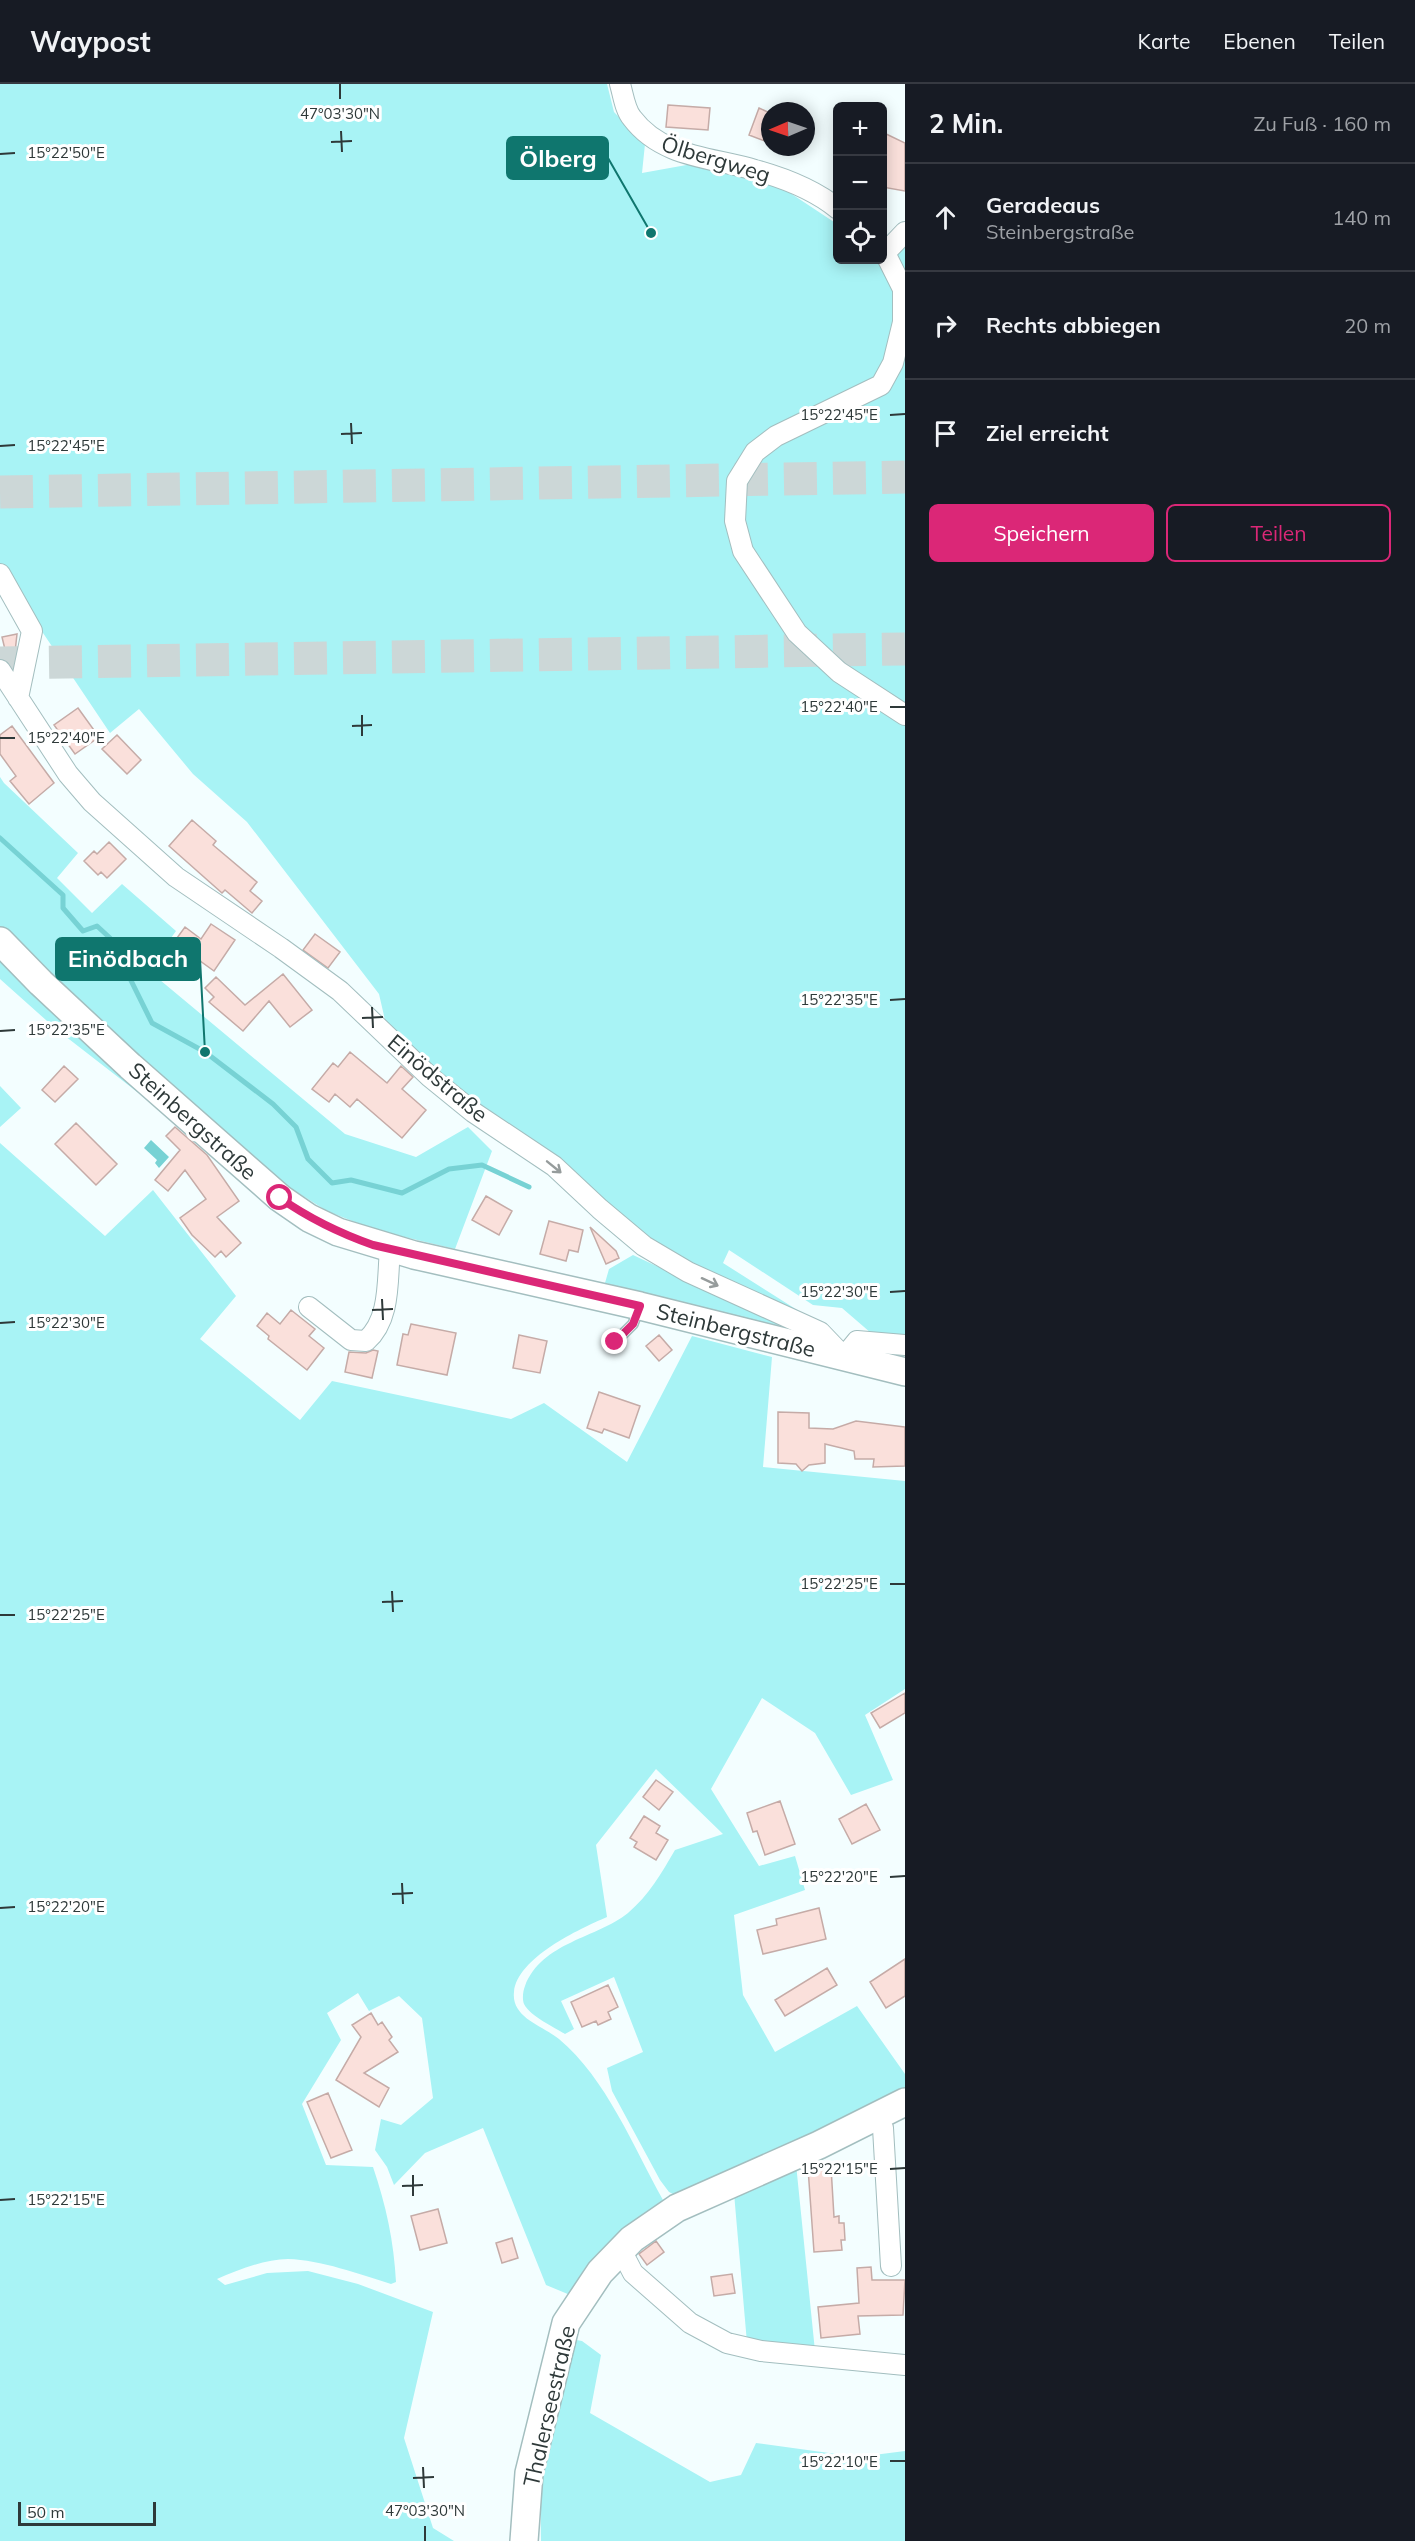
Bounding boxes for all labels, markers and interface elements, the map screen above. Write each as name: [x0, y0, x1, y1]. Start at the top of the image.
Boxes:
text: Waypost: [30, 24, 151, 59]
text: Karte: [1138, 28, 1190, 54]
text: Ebenen: [1223, 28, 1296, 54]
text: Teilen: [1329, 28, 1385, 54]
north arrow: [761, 102, 815, 156]
map controls: [833, 102, 887, 264]
button: +: [833, 102, 887, 156]
text: 47°03'30"N: [300, 104, 380, 123]
text: 2 Min.: [929, 107, 1003, 140]
text: Zu Fuß · 160 m: [1253, 111, 1391, 136]
street label: Ölbergweg: [658, 129, 774, 189]
callout: Ölberg: [507, 137, 608, 179]
text: 15°22'50"E: [27, 143, 105, 162]
text: Ölberg: [519, 143, 597, 173]
button: −: [833, 156, 887, 210]
text: Geradeaus: [986, 191, 1100, 219]
icon: ahead: [929, 201, 962, 234]
text: 140 m: [1332, 205, 1391, 230]
button: locate: [833, 210, 887, 264]
text: Steinbergstraße: [986, 219, 1134, 244]
icon: right: [929, 309, 962, 342]
text: Rechts abbiegen: [986, 311, 1161, 339]
text: 20 m: [1344, 313, 1391, 338]
text: 15°22'45"E: [800, 405, 878, 424]
icon: arrive: [929, 417, 962, 450]
text: Ziel erreicht: [986, 419, 1109, 447]
text: 15°22'45"E: [27, 436, 105, 455]
button: Speichern: [929, 504, 1154, 562]
button: Teilen: [1166, 504, 1391, 562]
text: 15°22'40"E: [800, 697, 878, 716]
text: 15°22'40"E: [27, 728, 105, 747]
callout: Einödbach: [56, 938, 200, 980]
text: Einödbach: [68, 943, 188, 973]
text: 15°22'35"E: [800, 990, 878, 1009]
text: 15°22'35"E: [27, 1020, 105, 1039]
street label: Einödstraße: [382, 1028, 494, 1128]
street label: Steinbergstraße: [123, 1056, 263, 1186]
one-way arrow: [546, 1161, 562, 1174]
route start: [266, 1184, 292, 1210]
one-way arrow: [701, 1277, 719, 1289]
text: 15°22'30"E: [800, 1282, 878, 1301]
street label: Steinbergstraße: [653, 1297, 819, 1363]
text: 15°22'30"E: [27, 1313, 105, 1332]
route end: [601, 1328, 627, 1354]
text: 15°22'25"E: [800, 1574, 878, 1593]
text: 15°22'25"E: [27, 1605, 105, 1624]
text: 15°22'20"E: [800, 1867, 878, 1886]
text: 15°22'20"E: [27, 1897, 105, 1916]
text: 15°22'15"E: [800, 2159, 878, 2178]
text: 15°22'15"E: [27, 2190, 105, 2209]
street label: Thalerseestraße: [517, 2323, 581, 2489]
text: 15°22'10"E: [800, 2452, 878, 2471]
scale bar: [18, 2499, 156, 2526]
text: 47°03'30"N: [385, 2501, 465, 2520]
text: 50 m: [27, 2502, 64, 2522]

